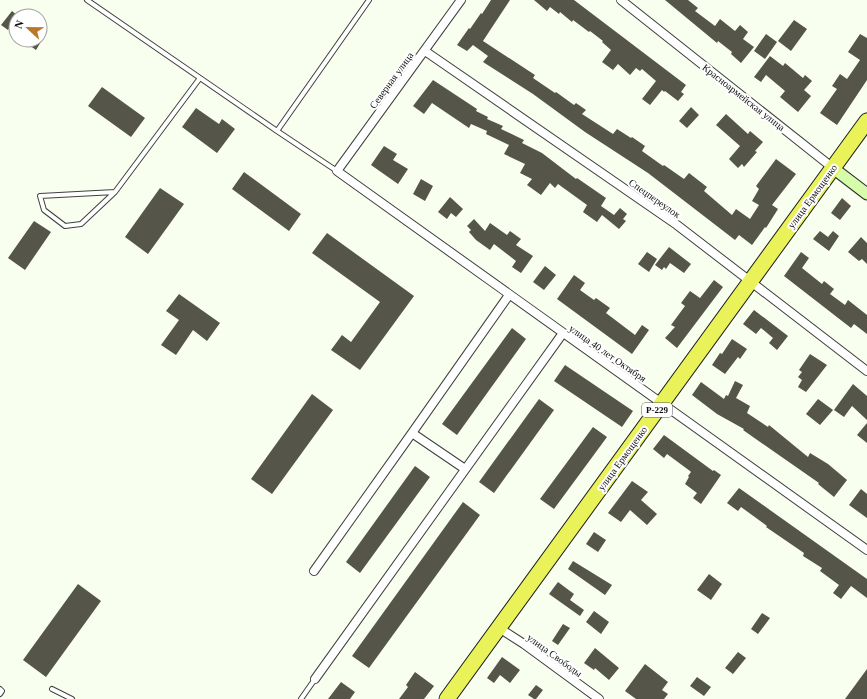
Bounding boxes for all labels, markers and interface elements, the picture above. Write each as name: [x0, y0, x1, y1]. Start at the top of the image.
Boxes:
north arrow: [8, 8, 48, 48]
text: N: [12, 18, 26, 30]
street label: Северная улица: [367, 50, 416, 111]
street label: Красноармейская улица: [700, 62, 788, 133]
street label: улица Ермощенко: [786, 162, 839, 230]
street label: Спецпереулок: [627, 177, 683, 220]
street label: улица 40 лет Октября: [567, 323, 649, 384]
road number: Р-229: [642, 403, 672, 417]
street label: улица Ермощенко: [596, 424, 649, 492]
street label: улица Свободы: [525, 632, 585, 679]

